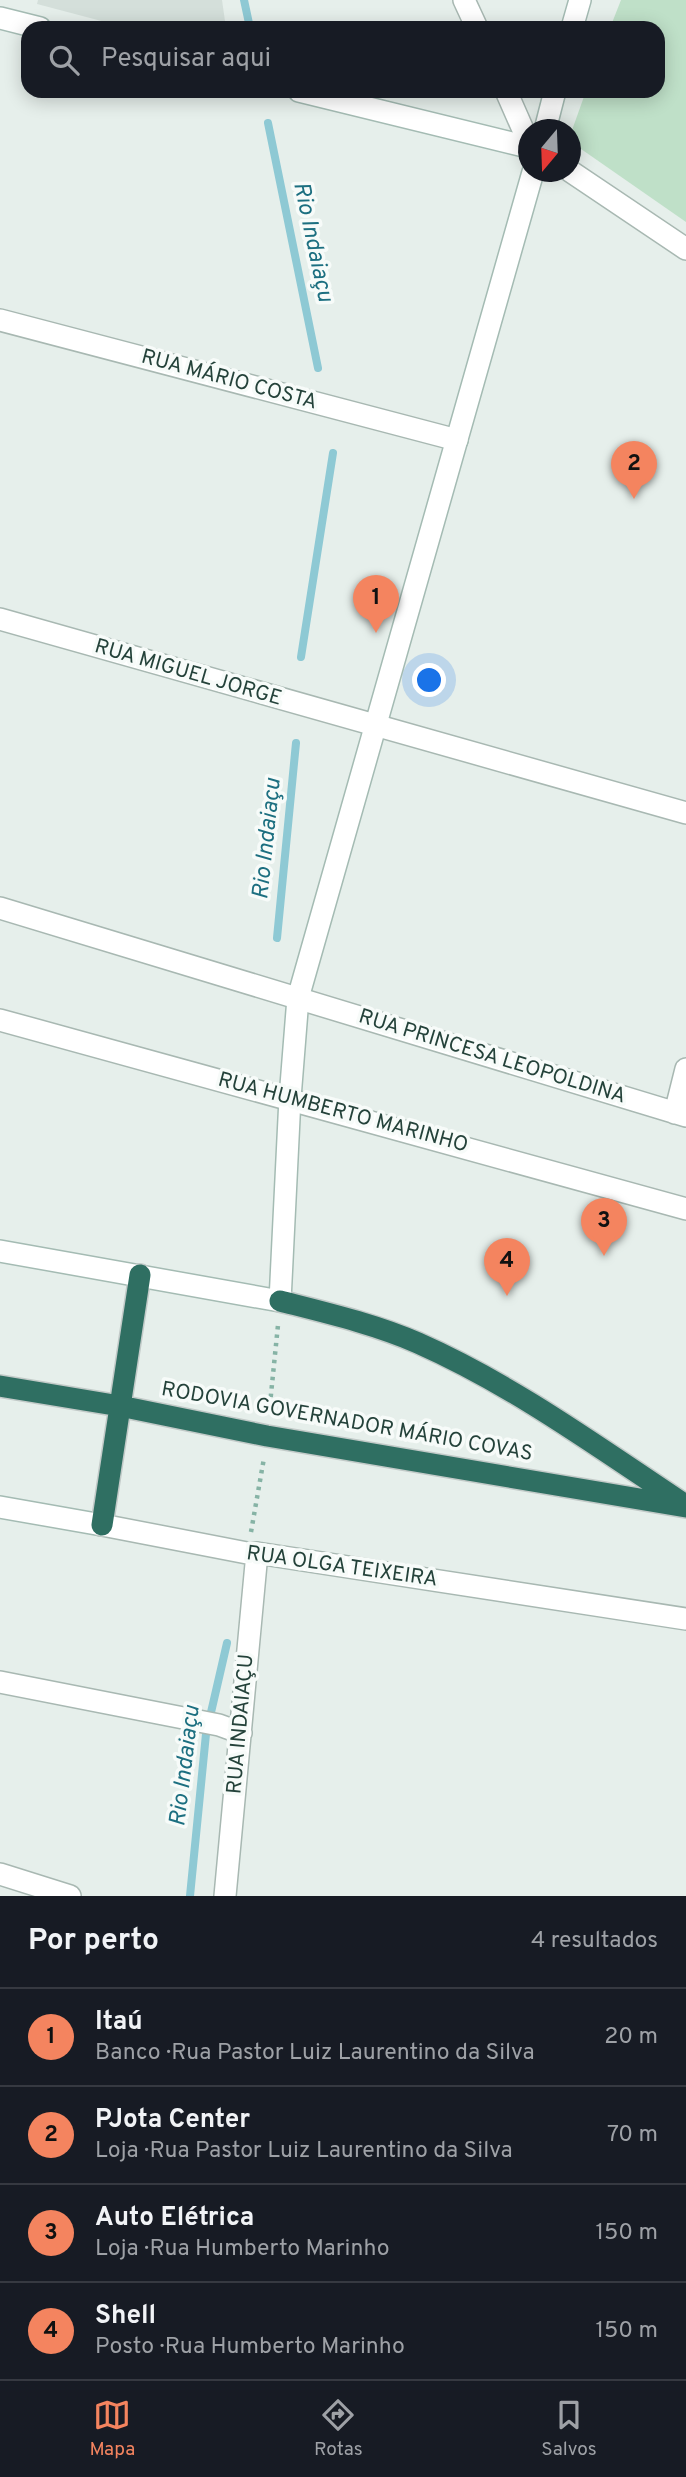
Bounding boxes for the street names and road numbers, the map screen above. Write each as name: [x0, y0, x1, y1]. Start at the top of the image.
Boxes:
street label: RUA MÁRIO COSTA: [138, 343, 320, 416]
street label: RUA MIGUEL JORGE: [91, 633, 285, 713]
street label: RUA PRINCESA LEOPOLDINA: [355, 1003, 629, 1111]
street label: RUA HUMBERTO MARINHO: [215, 1067, 471, 1159]
street label: RODOVIA GOVERNADOR MÁRIO COVAS: [159, 1375, 535, 1468]
street label: RUA OLGA TEIXEIRA: [245, 1540, 439, 1594]
street label: RUA INDAIAÇU: [221, 1653, 261, 1795]

